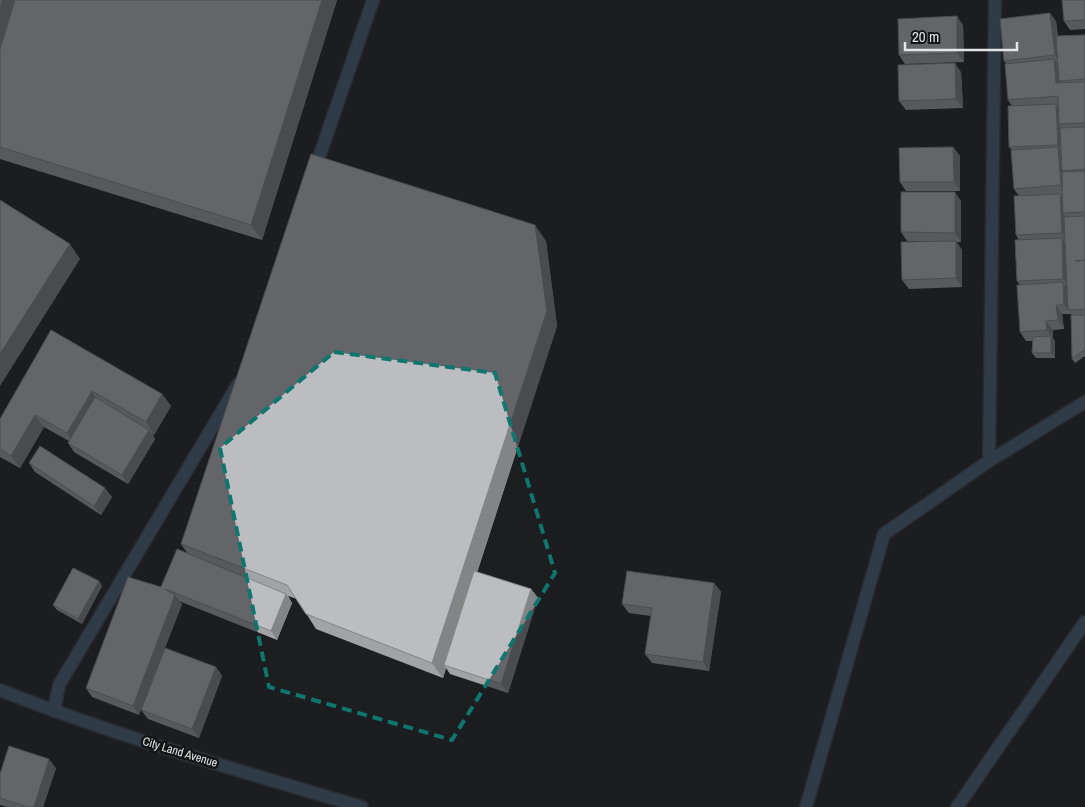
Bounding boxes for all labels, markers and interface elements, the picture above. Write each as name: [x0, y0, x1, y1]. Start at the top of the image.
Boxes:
scale bar: [905, 20, 1018, 52]
text: 20 m: [912, 26, 939, 47]
street label: City Land Avenue: [141, 733, 219, 771]

